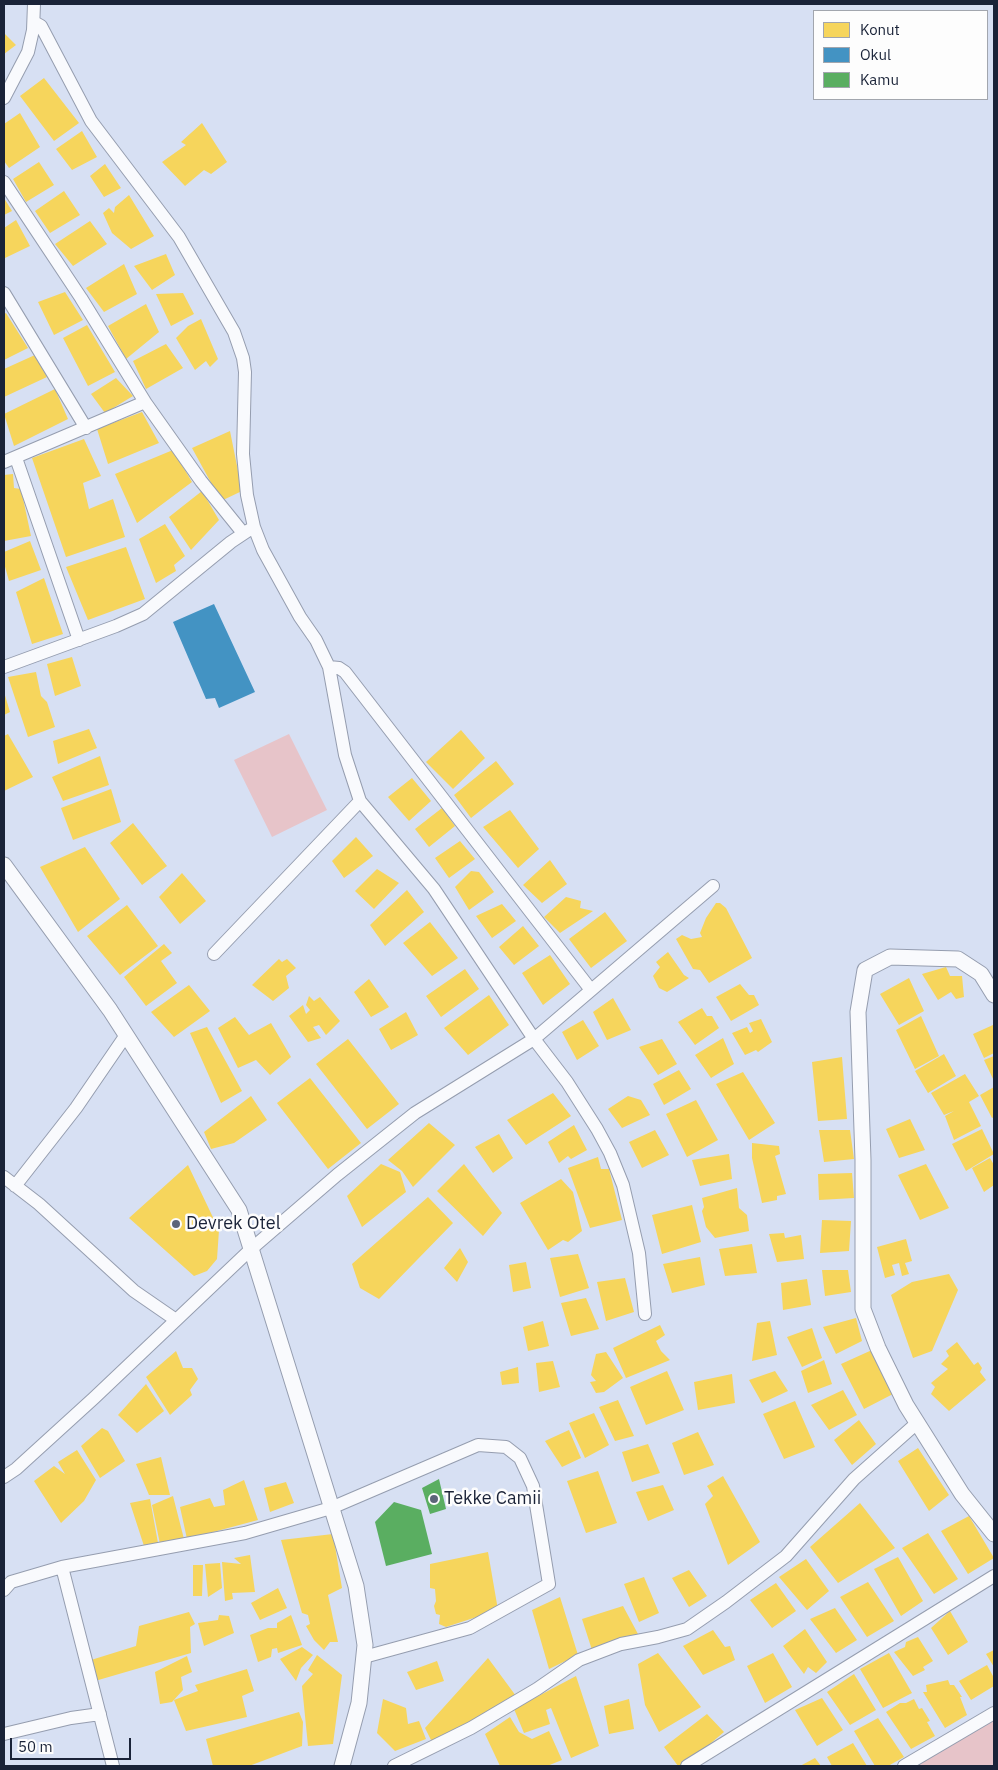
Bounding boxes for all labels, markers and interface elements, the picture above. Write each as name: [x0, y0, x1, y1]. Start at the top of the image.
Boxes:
legend: [813, 10, 988, 100]
text: Konut: [860, 20, 900, 39]
text: Okul: [860, 45, 891, 64]
text: Kamu: [860, 70, 899, 89]
place label: Devrek Otel: [186, 1213, 281, 1235]
marker: Devrek Otel: [170, 1218, 182, 1230]
place label: Tekke Camii: [444, 1488, 541, 1510]
marker: Tekke Camii: [428, 1493, 440, 1505]
scale bar: [12, 1728, 134, 1760]
text: 50 m: [18, 1737, 53, 1756]

